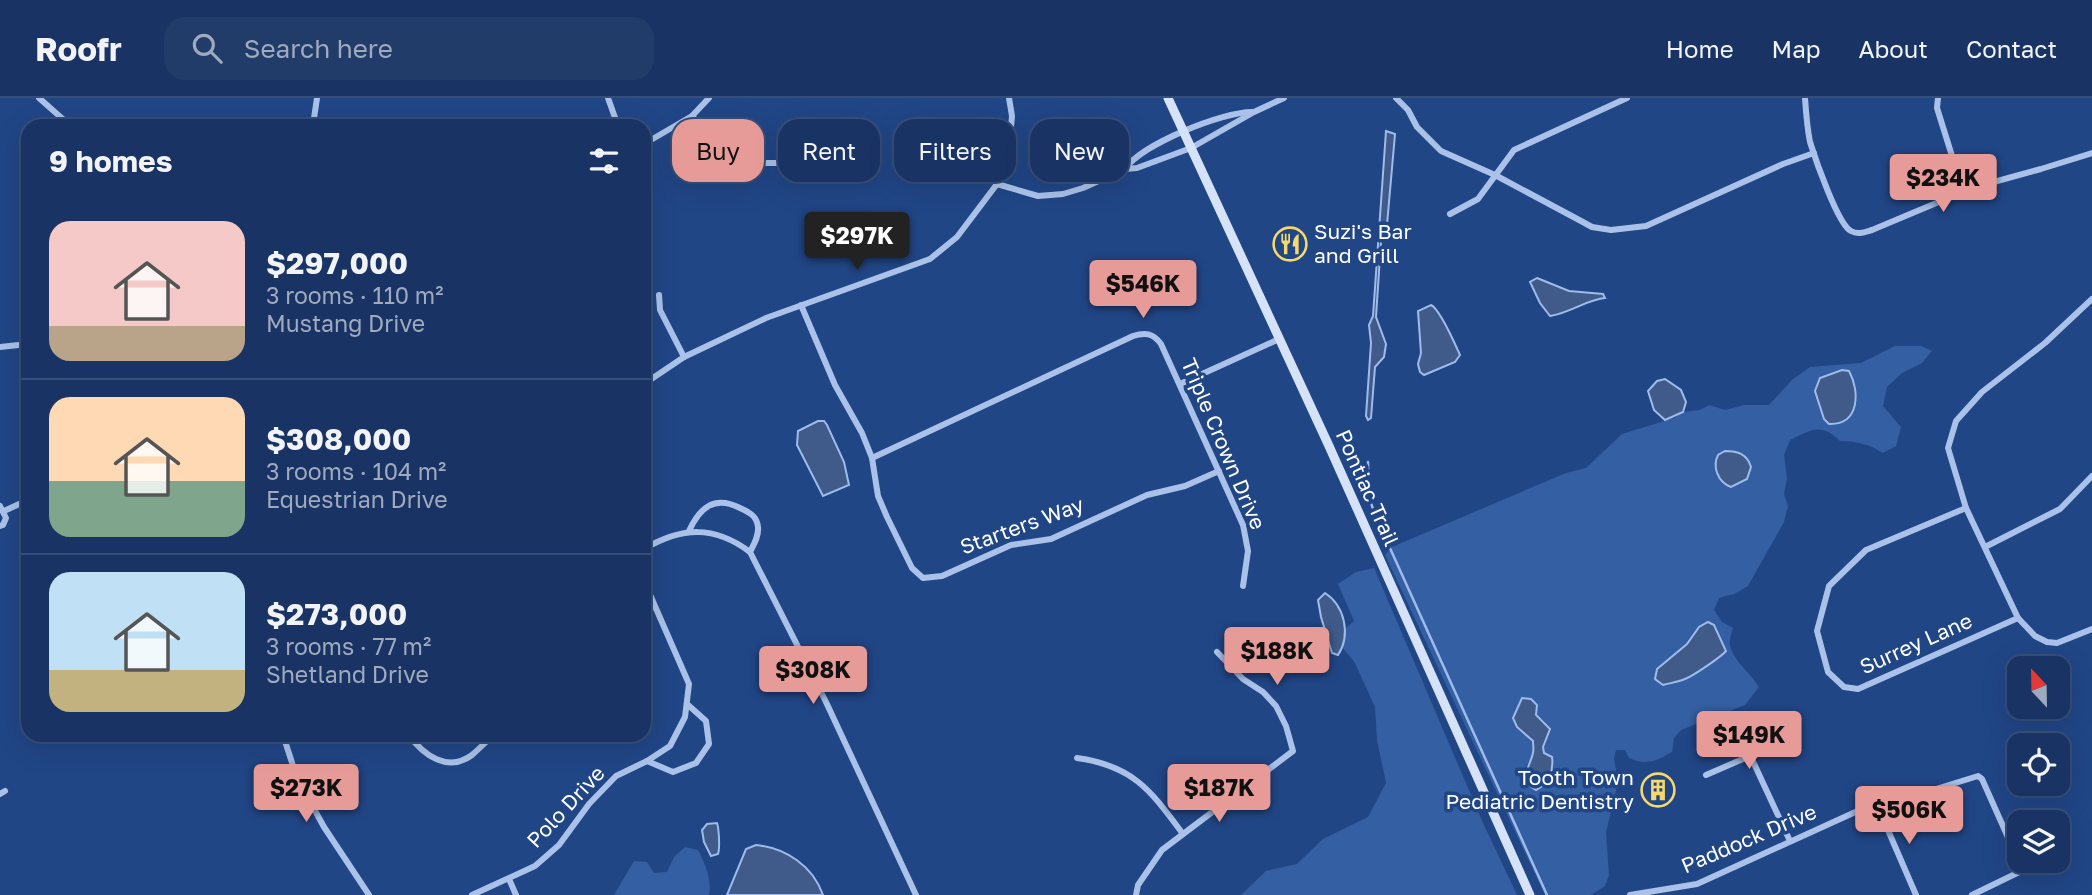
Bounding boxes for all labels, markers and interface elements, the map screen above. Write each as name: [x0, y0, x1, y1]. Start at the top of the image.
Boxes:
search box: [164, 17, 654, 80]
text: Roofr: [35, 29, 122, 68]
icon: search: [188, 29, 226, 67]
text: Search here: [244, 33, 393, 64]
text: Home: [1666, 34, 1734, 63]
text: Map: [1772, 34, 1821, 63]
text: About: [1859, 34, 1928, 63]
text: Contact: [1966, 34, 2057, 63]
chip: Buy: [672, 119, 764, 182]
chip: Rent: [778, 119, 880, 182]
chip: Filters: [894, 119, 1016, 182]
chip: New: [1030, 119, 1129, 182]
icon: filters: [585, 142, 623, 180]
text: 9 homes: [49, 143, 172, 179]
pin: $234K: [1894, 155, 1992, 214]
text: $234K: [1906, 163, 1980, 191]
pin: $297K: [808, 212, 906, 272]
place label: Suzi's Bar and Grill: [1314, 218, 1412, 268]
text: $297K: [820, 221, 894, 249]
restaurant icon: Suzi's Bar and Grill: [1271, 225, 1309, 263]
text: $297,000: [266, 245, 408, 281]
icon: home: [105, 249, 189, 333]
pin: $546K: [1094, 260, 1192, 320]
text: $546K: [1105, 269, 1181, 297]
text: 3 rooms · 110 m²: [266, 281, 443, 309]
text: Mustang Drive: [266, 309, 425, 337]
street label: Triple Crown Drive: [1176, 354, 1272, 533]
text: $308,000: [266, 421, 411, 457]
icon: home: [105, 425, 189, 509]
street label: Pontiac Trail: [1331, 425, 1405, 550]
text: 3 rooms · 104 m²: [266, 457, 446, 485]
text: Equestrian Drive: [266, 485, 448, 513]
street label: Starters Way: [956, 491, 1087, 559]
text: $273,000: [266, 596, 407, 632]
icon: home: [105, 600, 189, 684]
street label: Surrey Lane: [1855, 607, 1976, 679]
pin: $188K: [1228, 628, 1326, 687]
text: 3 rooms · 77 m²: [266, 632, 431, 660]
text: $188K: [1240, 636, 1314, 664]
pin: $308K: [764, 646, 862, 706]
text: $308K: [775, 655, 851, 683]
north arrow: [2007, 656, 2070, 719]
map controls: [2007, 656, 2070, 873]
text: Shetland Drive: [266, 660, 429, 688]
pin: $149K: [1700, 712, 1798, 771]
text: $149K: [1713, 720, 1785, 748]
button: locate: [2007, 733, 2070, 796]
street label: Polo Drive: [521, 760, 610, 853]
pin: $273K: [257, 764, 355, 824]
pin: $187K: [1170, 764, 1268, 824]
place label: Tooth Town Pediatric Dentistry: [1445, 764, 1634, 814]
building icon: Tooth Town Pediatric Dentistry: [1639, 771, 1677, 809]
text: $273K: [270, 773, 342, 801]
text: $187K: [1183, 773, 1255, 801]
pin: $506K: [1860, 786, 1958, 846]
text: $506K: [1871, 795, 1947, 823]
street label: Paddock Drive: [1677, 798, 1820, 878]
button: layers: [2007, 810, 2070, 873]

